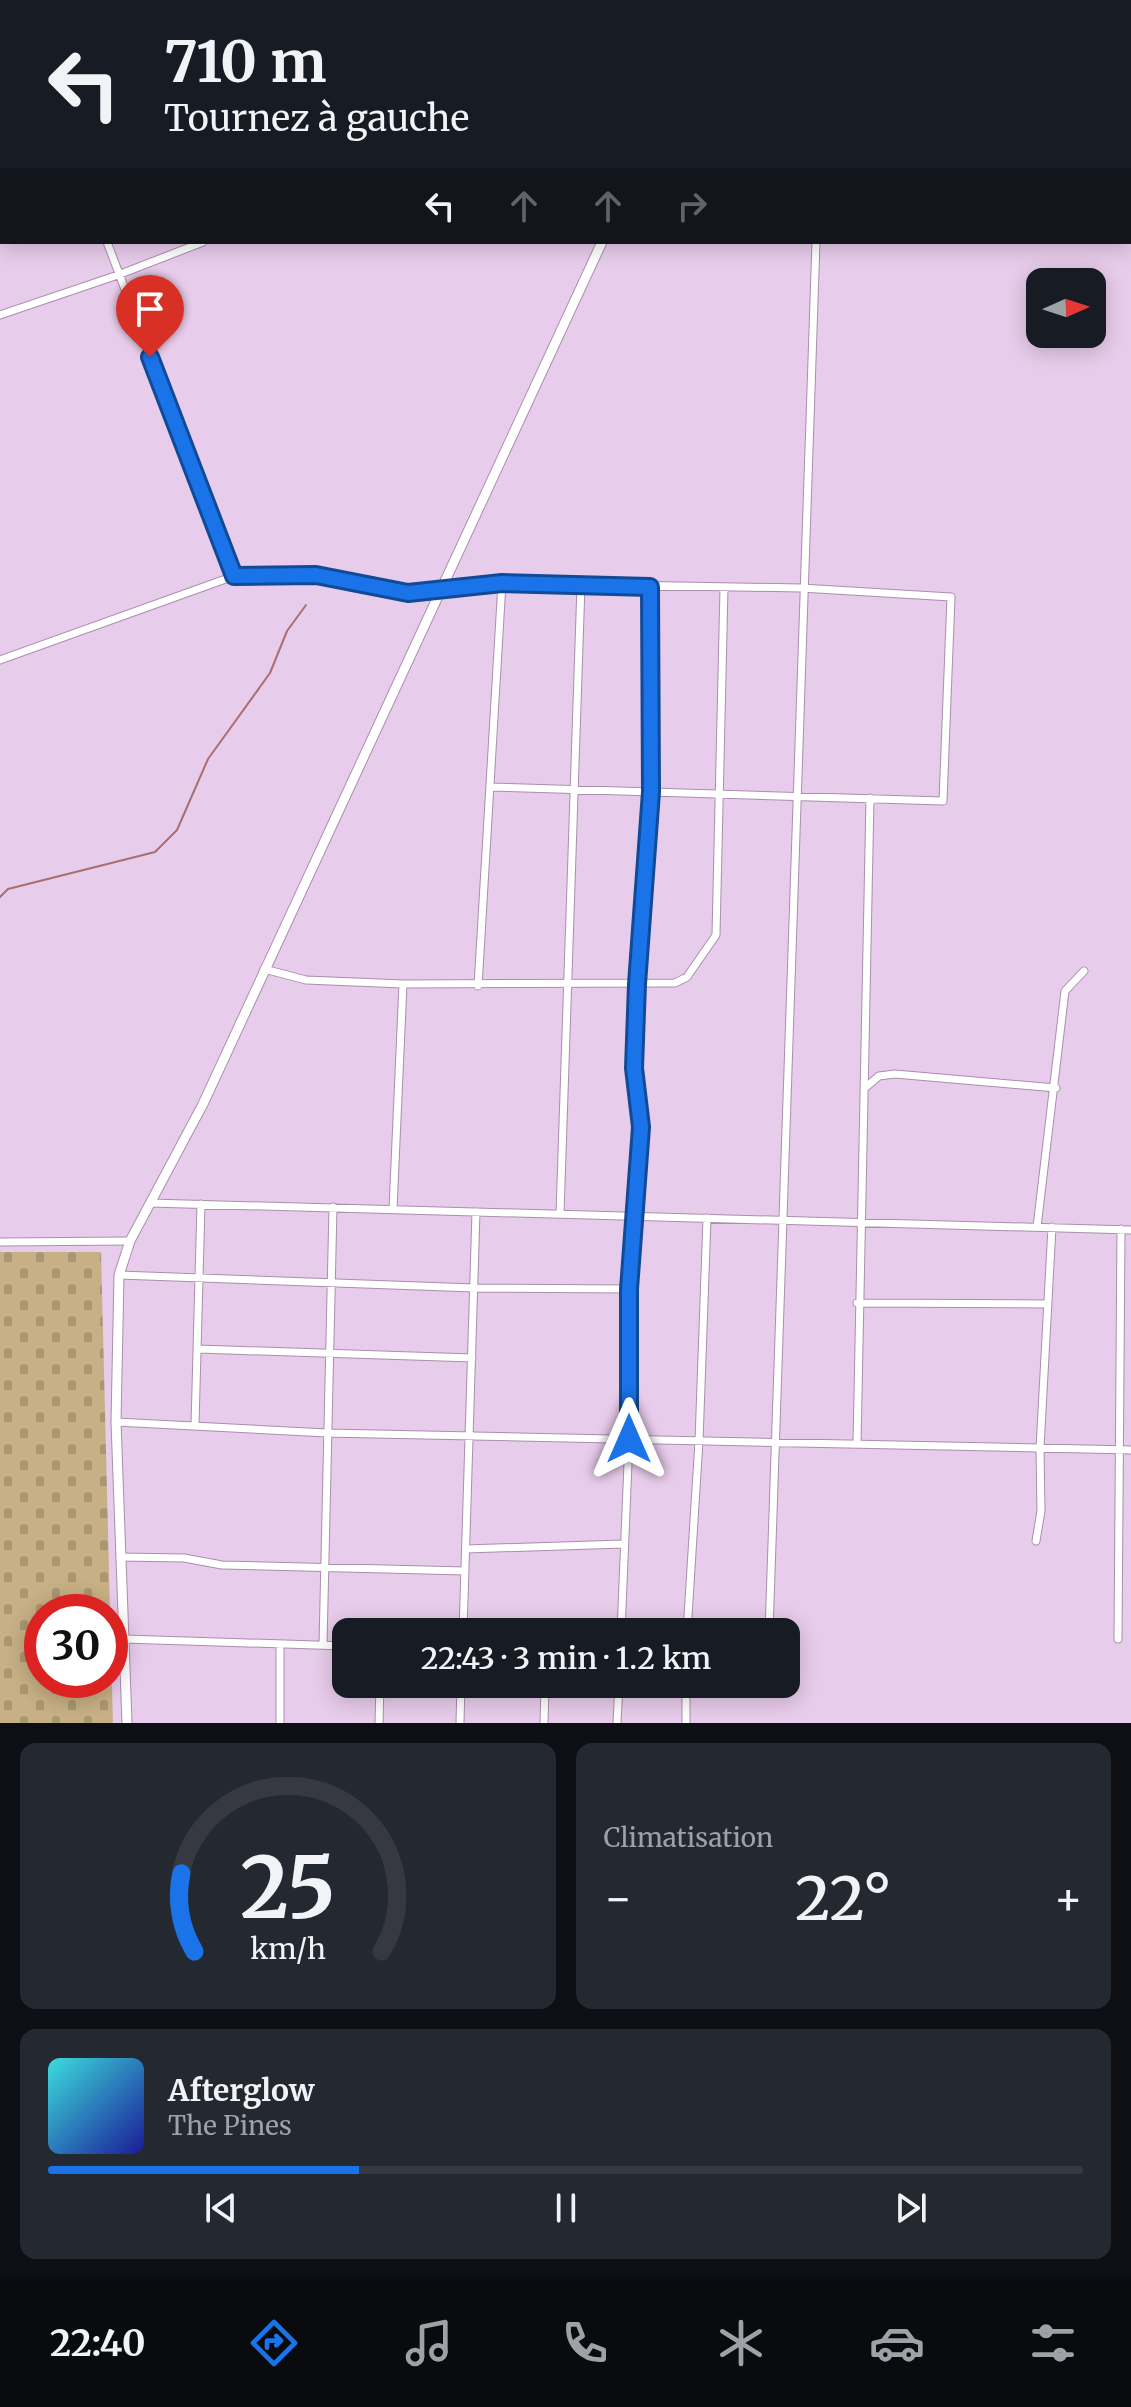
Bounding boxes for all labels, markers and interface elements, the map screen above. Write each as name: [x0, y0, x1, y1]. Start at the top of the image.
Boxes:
text: 710 m: [164, 27, 327, 97]
icon: left: [32, 32, 136, 136]
text: Tournez à gauche: [164, 96, 469, 141]
icon: left: [418, 184, 462, 228]
icon: ahead: [502, 184, 546, 228]
icon: ahead: [586, 184, 630, 228]
icon: right: [670, 184, 714, 228]
north arrow: [1026, 268, 1106, 348]
map controls: [1026, 268, 1106, 348]
pin: [116, 275, 184, 357]
icon: arrive: [128, 287, 172, 331]
position arrow: [587, 1397, 671, 1481]
speed limit sign: 30: [24, 1594, 128, 1698]
text: 22:43 · 3 min · 1.2 km: [421, 1639, 711, 1677]
text: Climatisation: [604, 1821, 773, 1854]
text: 25: [240, 1836, 335, 1941]
text: 22°: [795, 1861, 891, 1936]
text: −: [604, 1871, 633, 1926]
text: +: [1054, 1871, 1083, 1926]
text: km/h: [250, 1931, 326, 1967]
text: Afterglow: [168, 2071, 315, 2109]
text: The Pines: [168, 2109, 292, 2142]
icon: previous: [199, 2186, 243, 2230]
icon: pause: [544, 2186, 588, 2230]
icon: next: [889, 2186, 933, 2230]
icon: directions: [246, 2315, 302, 2371]
icon: music: [401, 2315, 457, 2371]
icon: phone: [557, 2315, 613, 2371]
icon: climate: [713, 2315, 769, 2371]
icon: car: [869, 2315, 925, 2371]
icon: filters: [1025, 2315, 1081, 2371]
text: 22:40: [50, 2321, 146, 2366]

